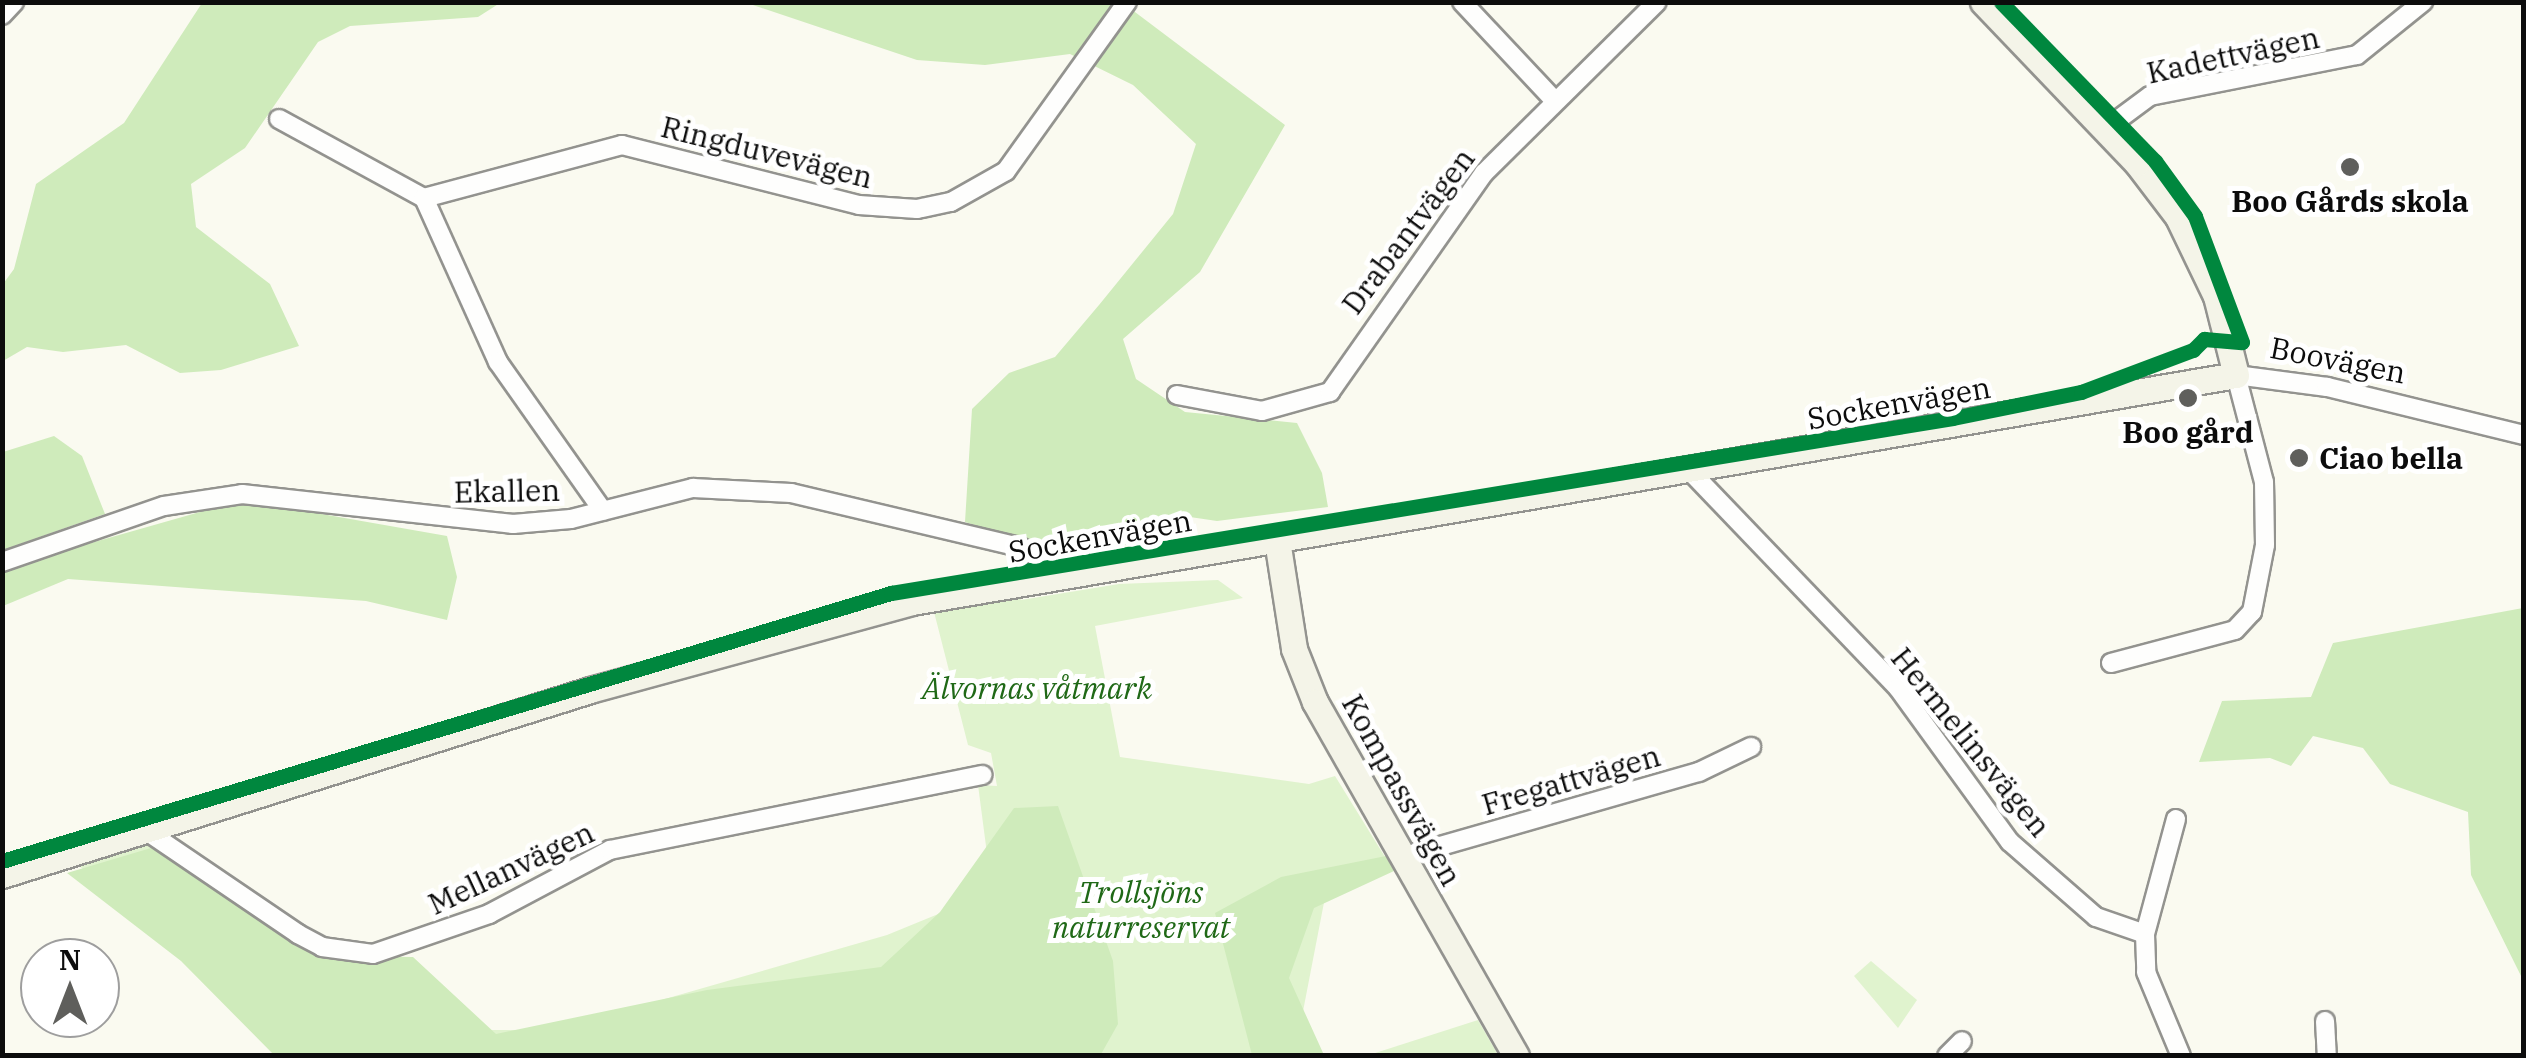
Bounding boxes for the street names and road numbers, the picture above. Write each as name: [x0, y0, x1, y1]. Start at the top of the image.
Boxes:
street label: Kadettvägen: [2143, 19, 2323, 91]
street label: Ringduvevägen: [657, 108, 877, 196]
street label: Drabantvägen: [1334, 141, 1482, 321]
street label: Boovägen: [2267, 329, 2409, 391]
street label: Sockenvägen: [1805, 369, 1993, 437]
street label: Ekallen: [454, 472, 560, 510]
street label: Sockenvägen: [1006, 502, 1194, 570]
street label: Hermelinsvägen: [1884, 640, 2058, 844]
street label: Kompassvägen: [1335, 688, 1469, 892]
street label: Fregattvägen: [1478, 737, 1664, 823]
street label: Mellanvägen: [422, 814, 600, 922]

